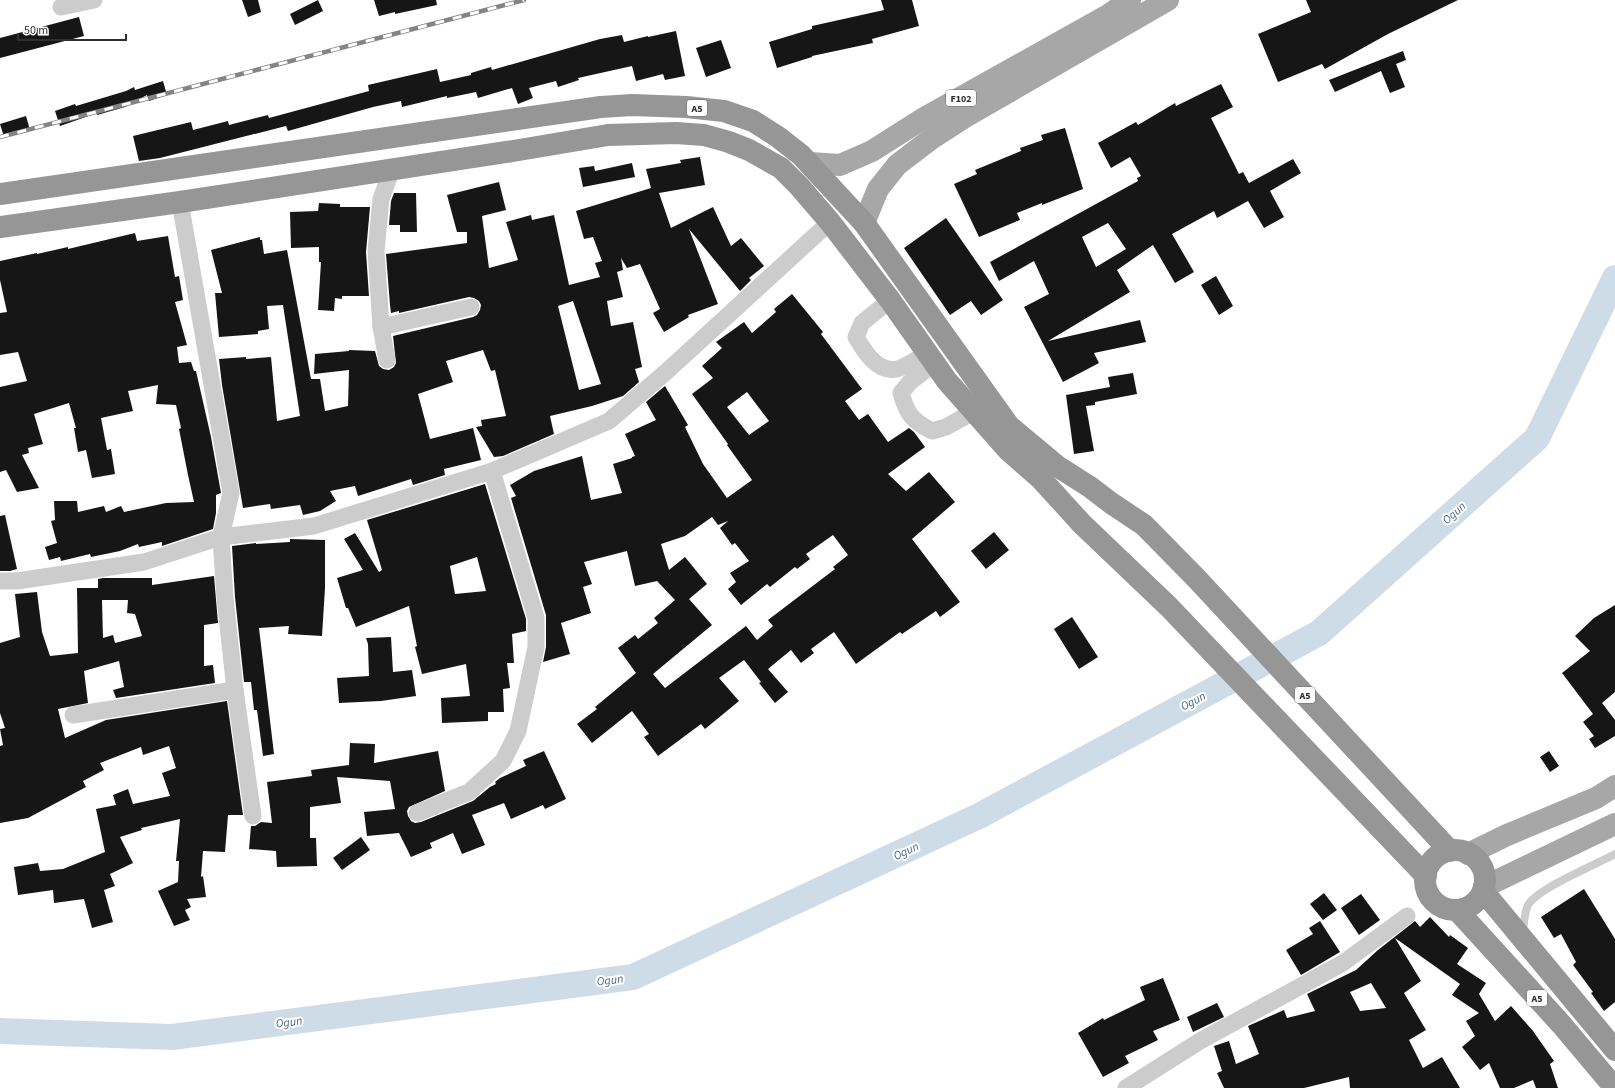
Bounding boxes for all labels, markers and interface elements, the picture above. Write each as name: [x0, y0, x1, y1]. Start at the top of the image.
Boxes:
scale bar: [18, 16, 126, 42]
text: 50 m: [24, 22, 48, 39]
road number: F102: [946, 90, 976, 106]
road number: A5: [687, 100, 707, 116]
water label: Ogun: [1439, 498, 1470, 529]
road number: A5: [1295, 687, 1315, 703]
water label: Ogun: [1178, 688, 1209, 715]
water label: Ogun: [891, 838, 922, 865]
water label: Ogun: [596, 970, 624, 991]
road number: A5: [1527, 990, 1547, 1006]
water label: Ogun: [275, 1012, 303, 1033]

